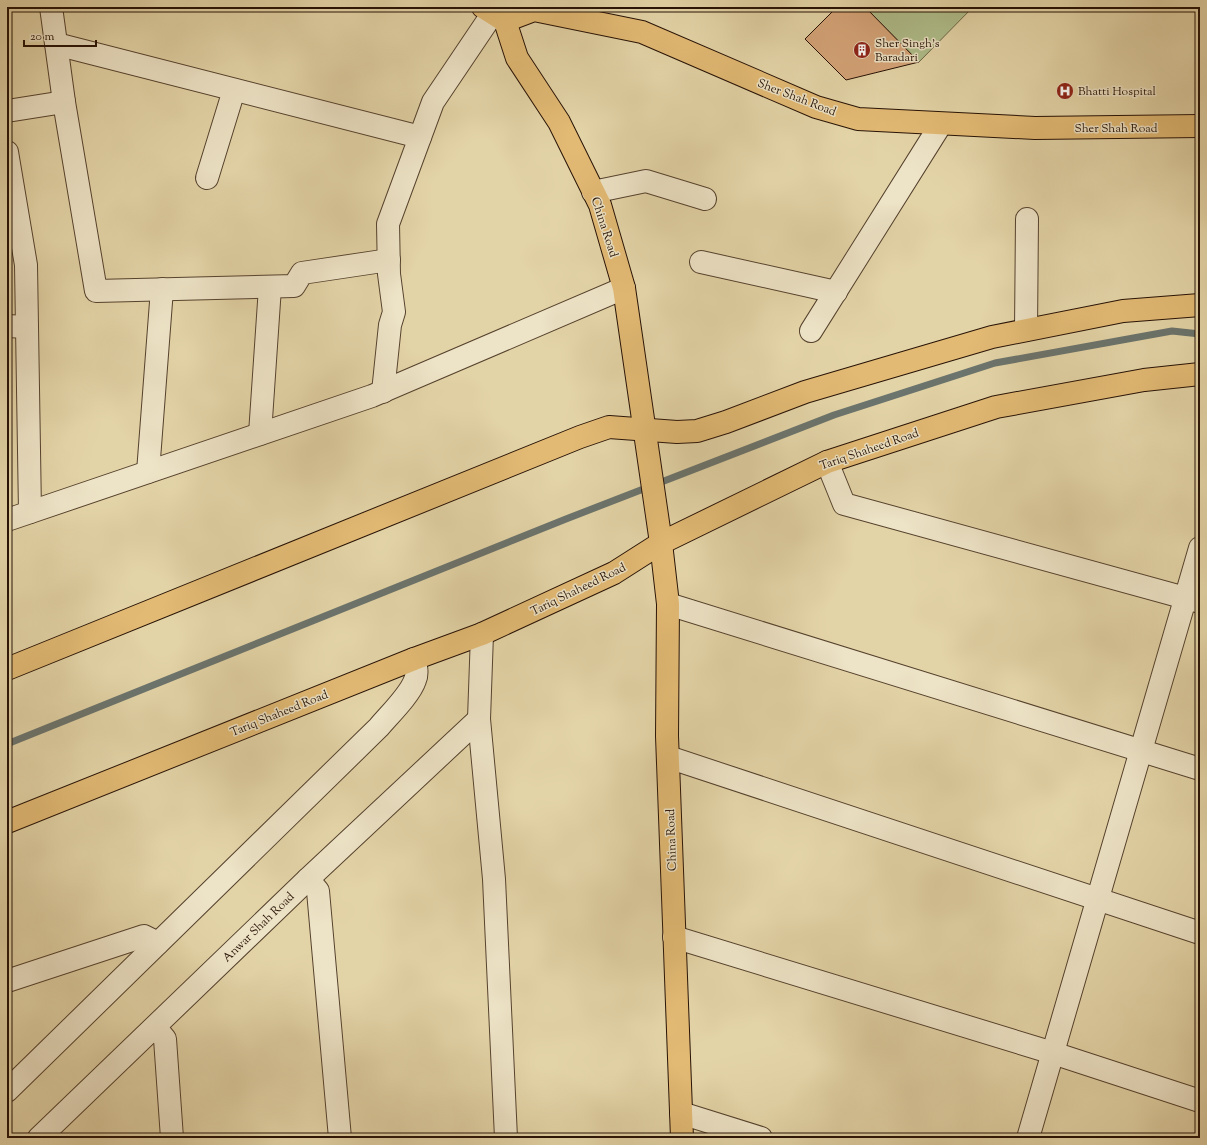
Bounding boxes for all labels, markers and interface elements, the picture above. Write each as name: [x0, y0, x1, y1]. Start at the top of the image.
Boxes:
scale bar: [24, 22, 96, 48]
text: 20 m: [30, 28, 55, 46]
place label: Sher Singh's Baradari: [875, 35, 940, 67]
building icon: Sher Singh's Baradari: [852, 40, 872, 60]
street label: Sher Shah Road: [755, 75, 839, 121]
hospital icon: Bhatti Hospital: [1055, 81, 1075, 101]
place label: Bhatti Hospital: [1078, 83, 1157, 101]
street label: Sher Shah Road: [1074, 120, 1158, 138]
street label: China Road: [586, 195, 622, 260]
street label: Tariq Shaheed Road: [817, 424, 922, 475]
street label: Tariq Shaheed Road: [528, 559, 629, 621]
street label: Tariq Shaheed Road: [228, 686, 331, 742]
street label: China Road: [662, 808, 682, 871]
street label: Anwar Shah Road: [219, 888, 299, 967]

